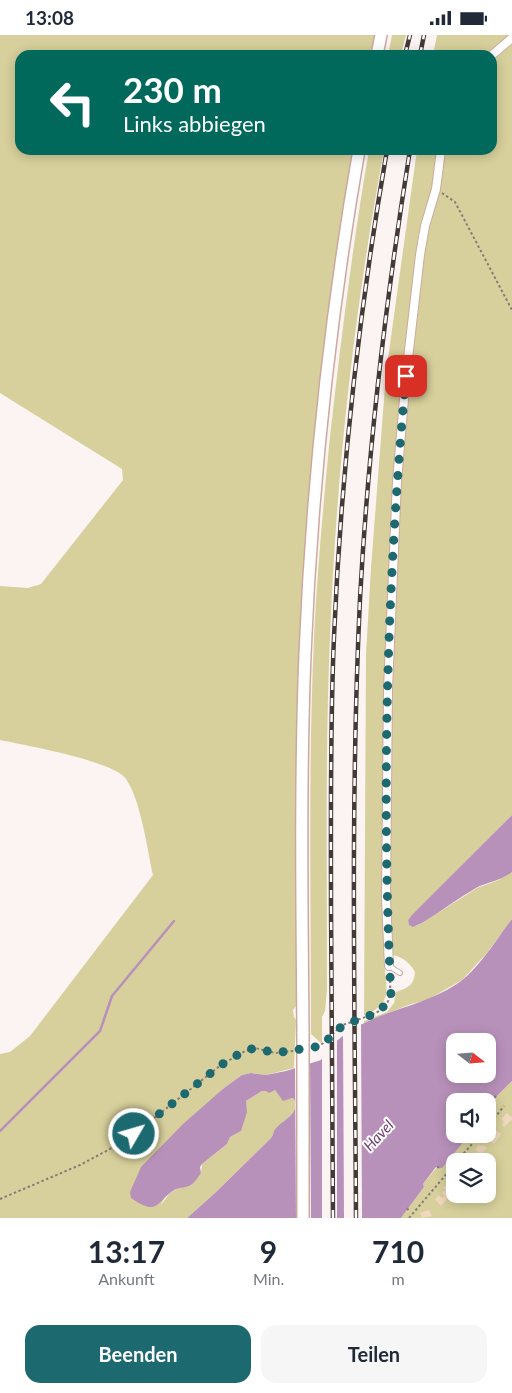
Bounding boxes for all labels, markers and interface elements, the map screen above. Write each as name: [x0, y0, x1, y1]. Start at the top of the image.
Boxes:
text: 13:08: [25, 6, 74, 29]
text: 230 m: [123, 68, 222, 110]
icon: left: [40, 70, 105, 135]
text: Links abbiegen: [123, 110, 266, 137]
pin: [385, 355, 427, 397]
icon: arrive: [392, 362, 420, 390]
north arrow: [446, 1033, 496, 1083]
map controls: [446, 1033, 496, 1203]
button: sound: [446, 1093, 496, 1143]
position arrow: [107, 1107, 159, 1159]
water label: Havel: [359, 1115, 397, 1154]
button: layers: [446, 1153, 496, 1203]
text: 13:17: [88, 1233, 165, 1269]
text: 9: [260, 1233, 277, 1269]
text: 710: [372, 1233, 424, 1269]
text: Ankunft: [98, 1269, 155, 1288]
text: Min.: [253, 1269, 284, 1288]
text: m: [392, 1269, 405, 1288]
button: Beenden: [25, 1325, 251, 1383]
button: Teilen: [261, 1325, 487, 1383]

